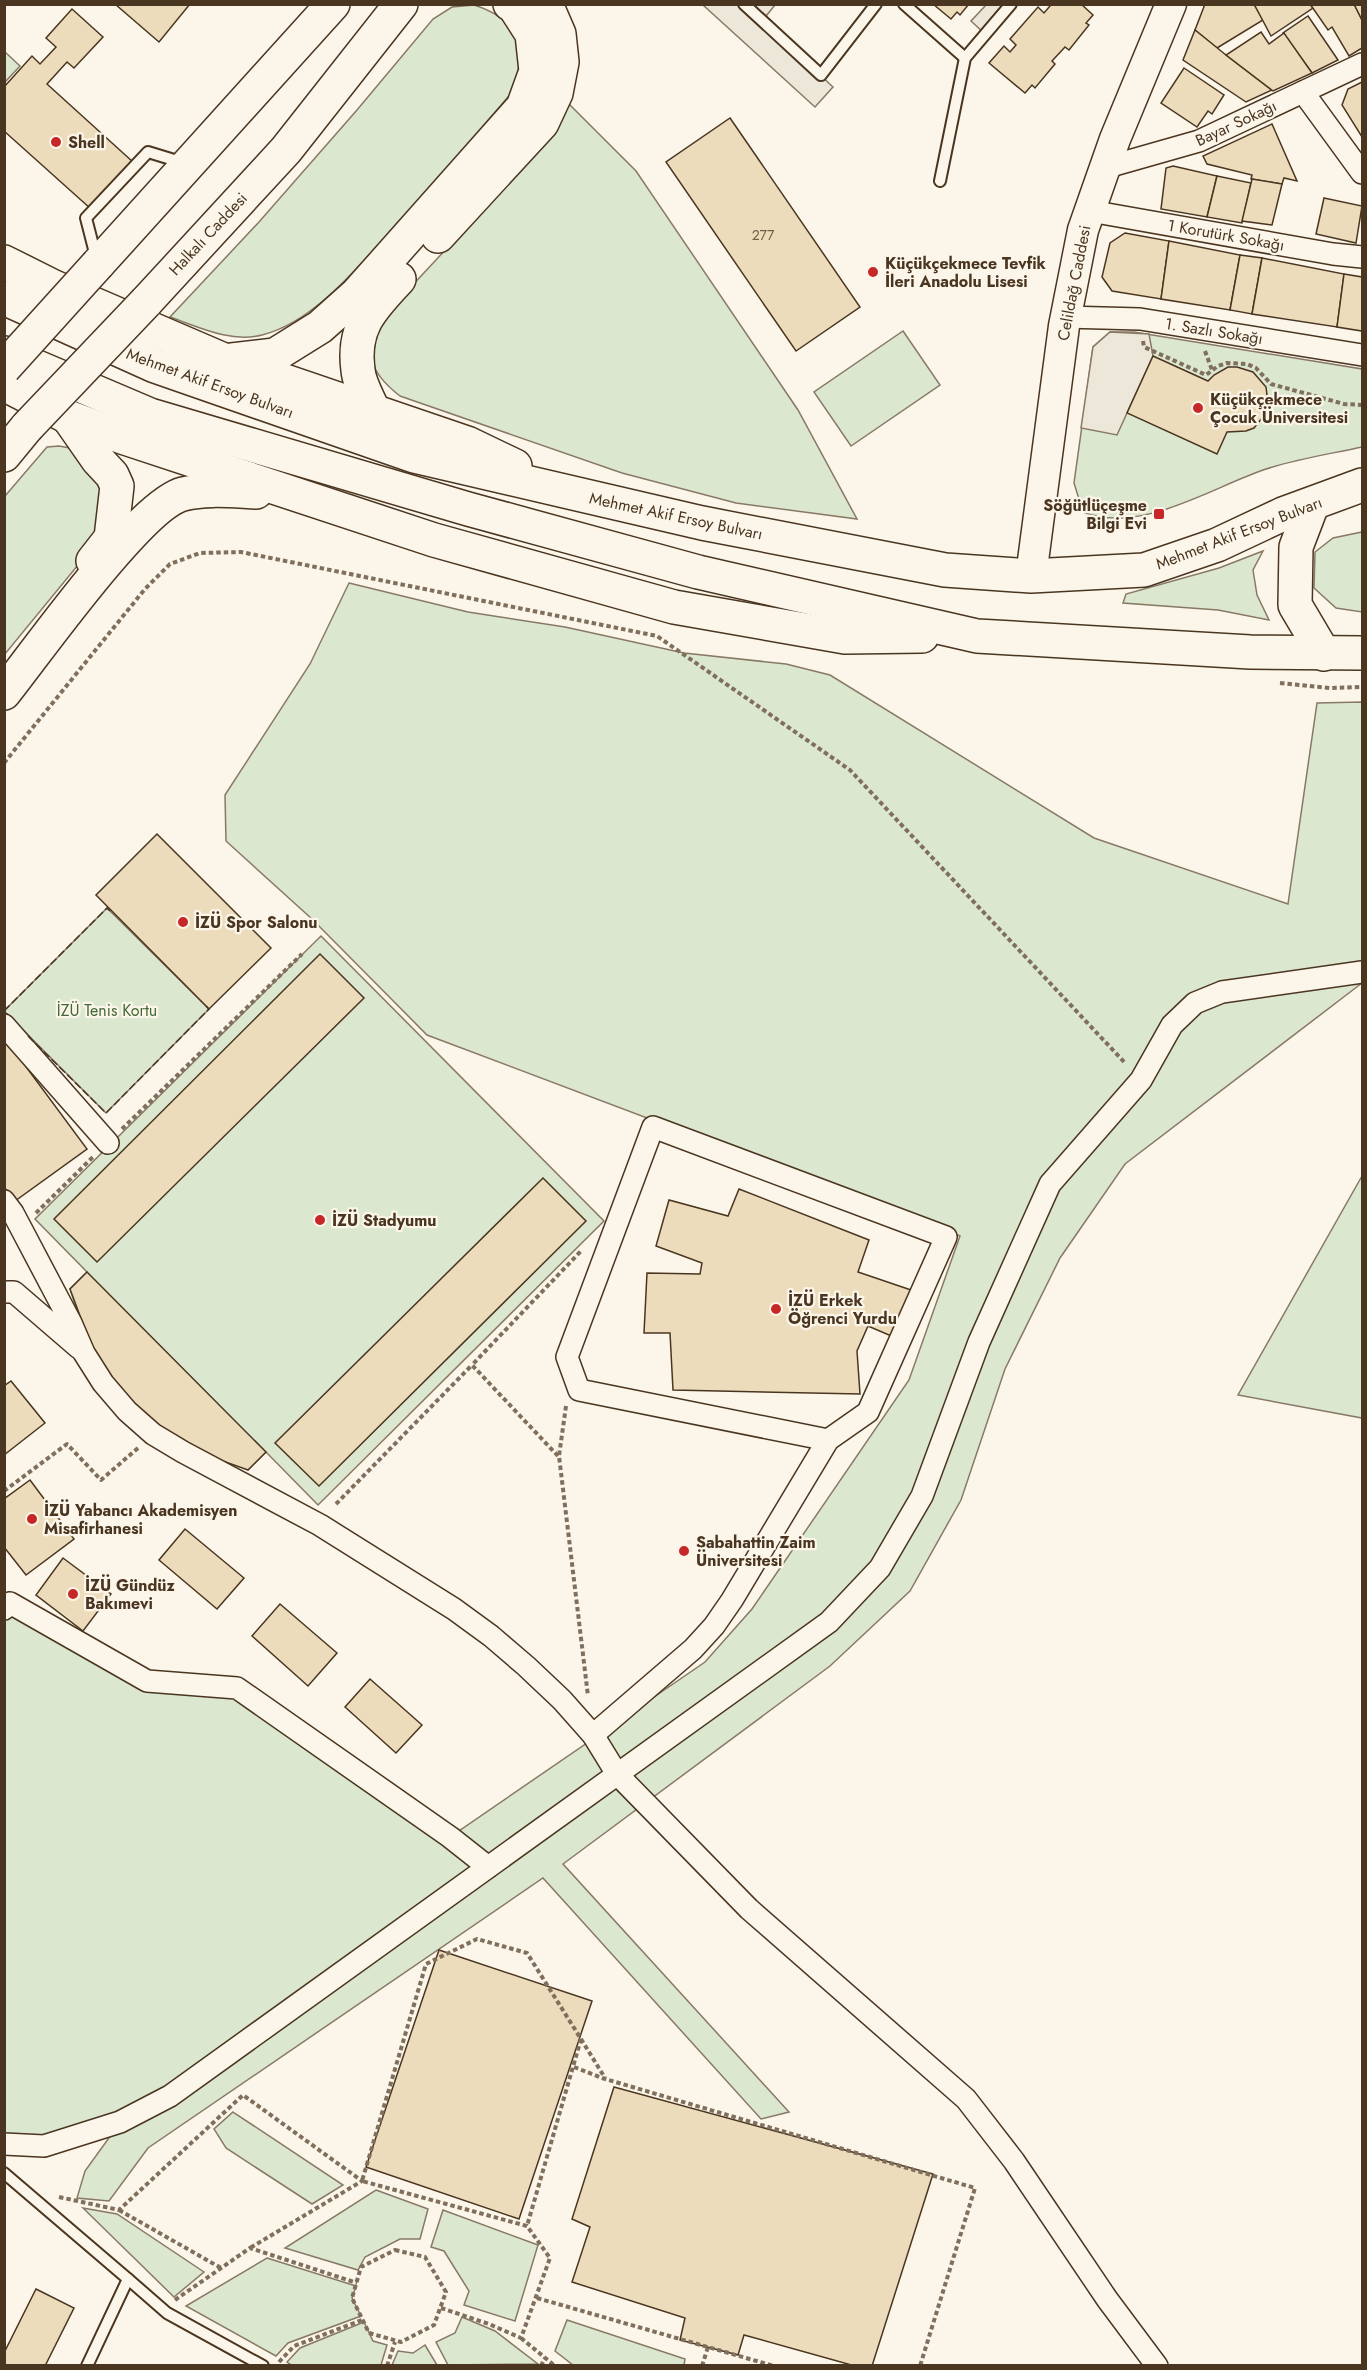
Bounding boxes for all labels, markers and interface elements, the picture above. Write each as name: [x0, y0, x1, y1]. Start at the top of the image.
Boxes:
street label: Bayar Sokağı: [1192, 94, 1280, 152]
place label: Shell: [68, 131, 105, 154]
marker: Shell: [49, 135, 63, 149]
street label: Halkalı Caddesi: [163, 187, 253, 281]
street label: 1 Korutürk Sokağı: [1166, 213, 1286, 257]
street label: Celildağ Caddesi: [1052, 223, 1096, 343]
house number: 277: [752, 225, 775, 245]
place label: Küçükçekmece Tevfik İleri Anadolu Lisesi: [885, 252, 1047, 293]
marker: Küçükçekmece Tevfik İleri Anadolu Lisesi: [866, 265, 880, 279]
street label: 1. Sazlı Sokağı: [1163, 312, 1265, 350]
street label: Mehmet Akif Ersoy Bulvarı: [123, 342, 297, 424]
place label: Küçükçekmece Çocuk Üniversitesi: [1210, 388, 1348, 429]
marker: Küçükçekmece Çocuk Üniversitesi: [1191, 401, 1205, 415]
street label: Mehmet Akif Ersoy Bulvarı: [587, 486, 765, 546]
street label: Mehmet Akif Ersoy Bulvarı: [1152, 491, 1326, 575]
place label: Söğütlüçeşme Bilgi Evi: [1043, 494, 1147, 535]
marker: Söğütlüçeşme Bilgi Evi: [1152, 507, 1166, 521]
place label: İZÜ Spor Salonu: [195, 911, 318, 934]
marker: İZÜ Spor Salonu: [176, 915, 190, 929]
park label: İZÜ Tenis Kortu: [57, 999, 157, 1022]
place label: İZÜ Stadyumu: [332, 1209, 437, 1232]
marker: İZÜ Stadyumu: [313, 1213, 327, 1227]
place label: İZÜ Erkek Öğrenci Yurdu: [788, 1289, 897, 1330]
marker: İZÜ Erkek Öğrenci Yurdu: [769, 1302, 783, 1316]
place label: İZÜ Yabancı Akademisyen Misafirhanesi: [44, 1499, 237, 1540]
marker: İZÜ Yabancı Akademisyen Misafirhanesi: [25, 1512, 39, 1526]
place label: Sabahattin Zaim Üniversitesi: [696, 1531, 816, 1572]
marker: Sabahattin Zaim Üniversitesi: [677, 1544, 691, 1558]
place label: İZÜ Gündüz Bakımevi: [85, 1574, 176, 1615]
marker: İZÜ Gündüz Bakımevi: [66, 1587, 80, 1601]

